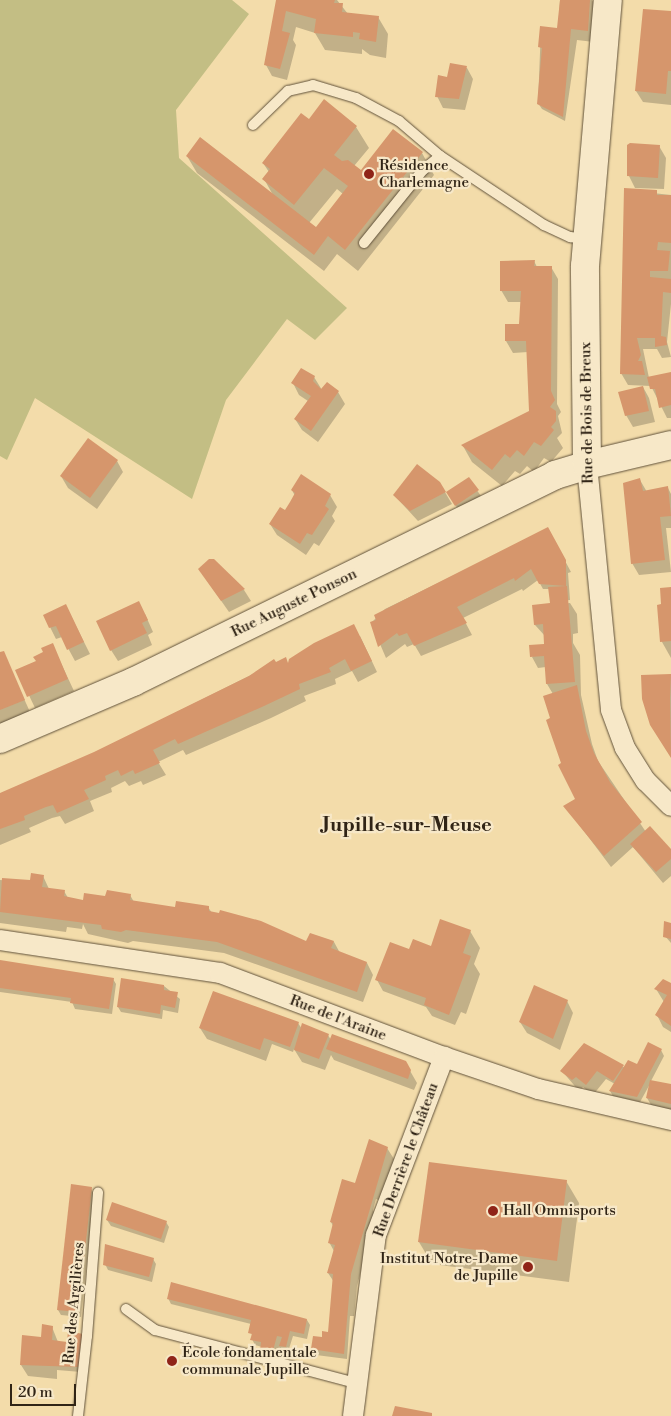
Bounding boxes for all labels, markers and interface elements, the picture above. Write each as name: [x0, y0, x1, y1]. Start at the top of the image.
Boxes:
place label: Résidence Charlemagne: [379, 156, 469, 191]
marker: Résidence Charlemagne: [363, 168, 375, 180]
street label: Rue de Bois de Breux: [577, 342, 597, 484]
street label: Rue Auguste Ponson: [228, 565, 360, 641]
district label: Jupille-sur-Meuse: [322, 813, 492, 837]
street label: Rue de l'Araine: [287, 991, 389, 1045]
street label: Rue Derrière le Château: [370, 1080, 442, 1240]
place label: Hall Omnisports: [503, 1202, 616, 1220]
marker: Hall Omnisports: [487, 1205, 499, 1217]
street label: Rue des Argilières: [60, 1241, 88, 1365]
place label: Institut Notre-Dame de Jupille: [380, 1249, 518, 1284]
marker: Institut Notre-Dame de Jupille: [522, 1261, 534, 1273]
place label: École fondamentale communale Jupille: [182, 1343, 317, 1378]
marker: École fondamentale communale Jupille: [166, 1355, 178, 1367]
scale bar: [12, 1374, 79, 1406]
text: 20 m: [18, 1383, 53, 1402]

